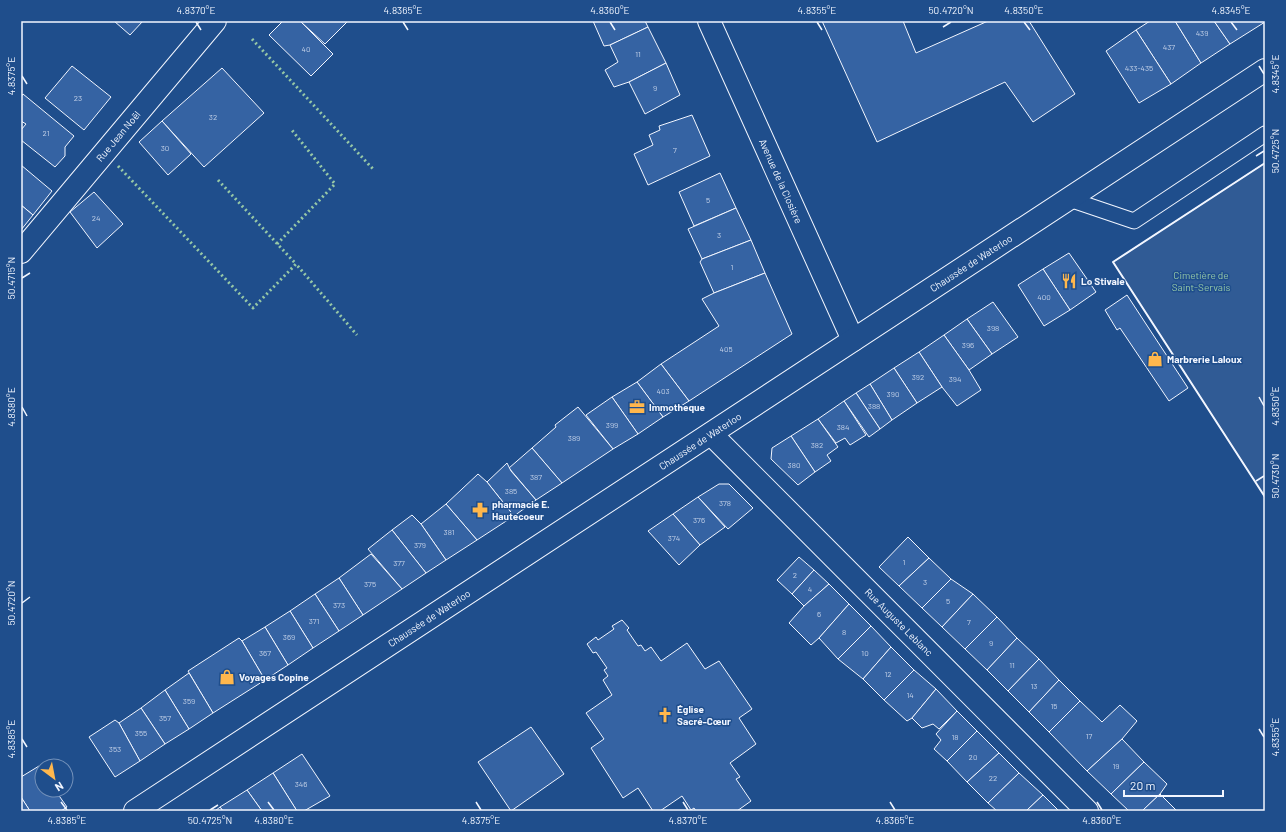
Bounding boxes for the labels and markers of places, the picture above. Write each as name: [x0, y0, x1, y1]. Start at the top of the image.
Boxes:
restaurant icon: Lo Stivale: [1060, 272, 1078, 290]
place label: Lo Stivale: [1081, 275, 1125, 287]
shop icon: Marbrerie Laloux: [1146, 350, 1164, 368]
place label: Marbrerie Laloux: [1167, 353, 1242, 365]
office icon: Immotheque: [628, 398, 646, 416]
place label: Immotheque: [649, 401, 706, 413]
place label: pharmacie E. Hautecoeur: [492, 498, 550, 522]
pharmacy icon: pharmacie E. Hautecoeur: [471, 501, 489, 519]
shop icon: Voyages Copine: [218, 668, 236, 686]
place label: Voyages Copine: [239, 671, 309, 683]
place label: Église Sacré-Cœur: [677, 703, 731, 727]
church icon: Église Sacré-Cœur: [656, 706, 674, 724]

